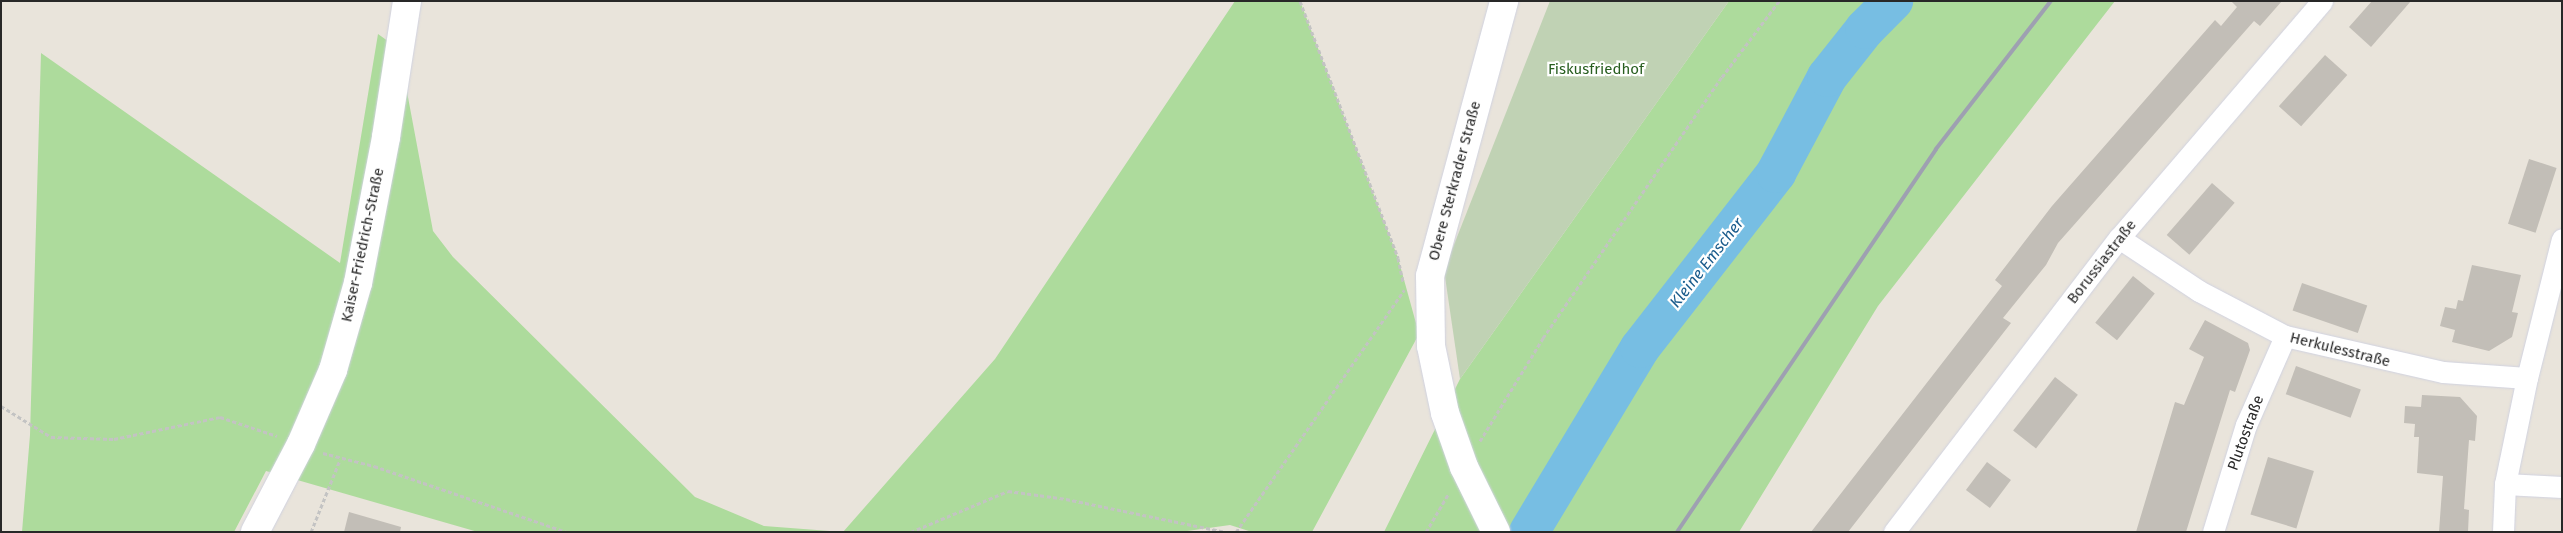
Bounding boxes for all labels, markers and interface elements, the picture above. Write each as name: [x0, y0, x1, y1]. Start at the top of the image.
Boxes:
park label: Fiskusfriedhof: [1548, 61, 1644, 79]
street label: Obere Sterkrader Straße: [1425, 99, 1485, 263]
street label: Kaiser-Friedrich-Straße: [338, 166, 388, 324]
water label: Kleine Emscher: [1666, 214, 1748, 312]
street label: Borussiastraße: [2064, 217, 2140, 307]
street label: Herkulesstraße: [2288, 329, 2392, 371]
street label: Plutostraße: [2224, 393, 2268, 473]

